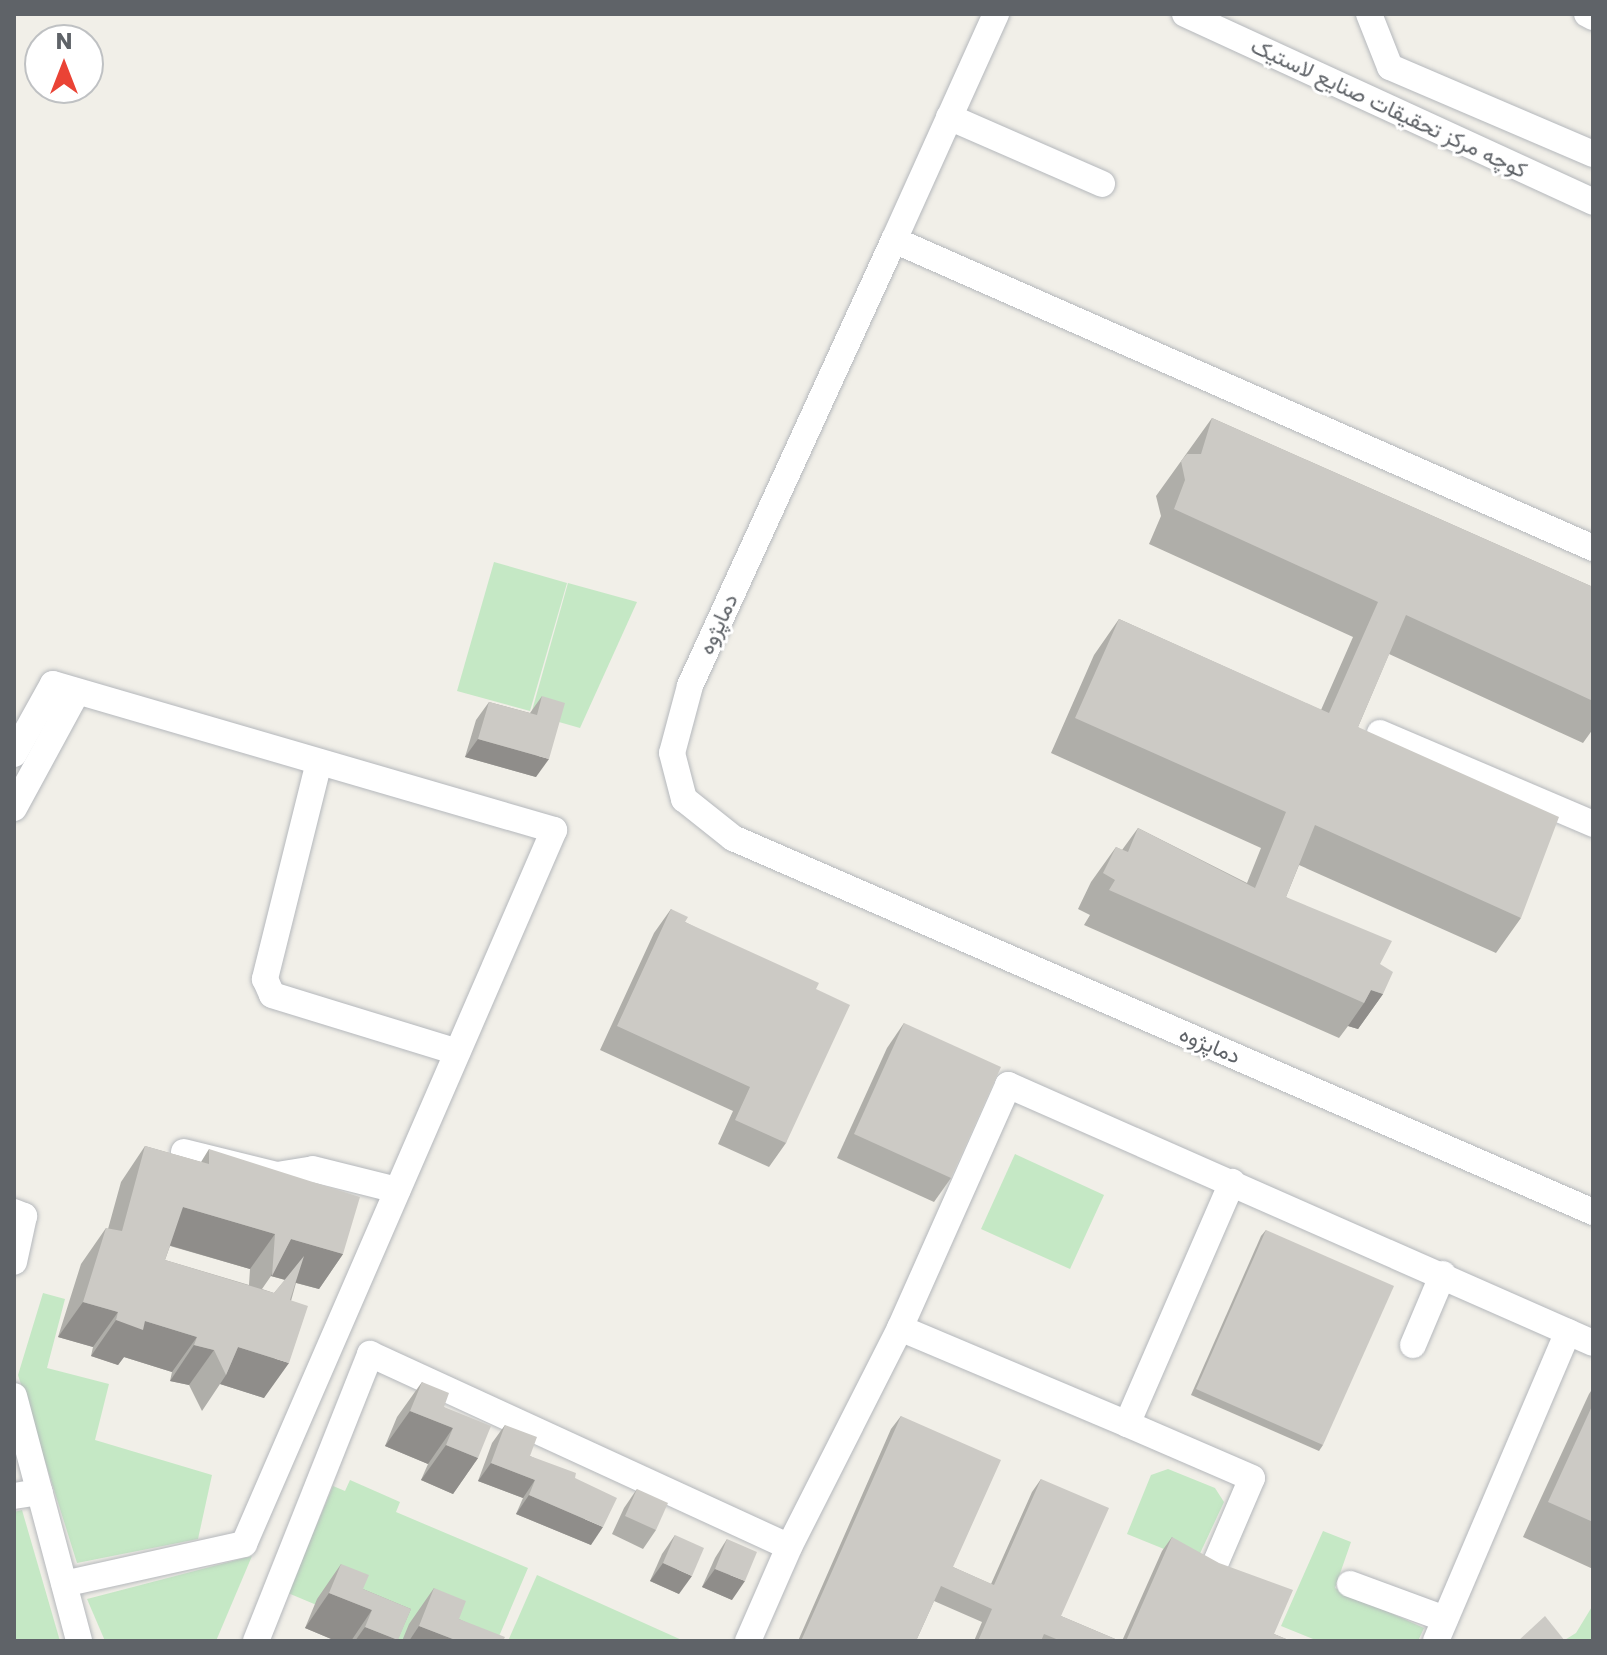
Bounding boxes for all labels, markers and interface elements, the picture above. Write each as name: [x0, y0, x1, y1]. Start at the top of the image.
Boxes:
north arrow: [24, 24, 104, 104]
text: N: [56, 26, 72, 57]
street label: کوچه مرکز تحقیقات صنایع لاستیک: [1247, 32, 1531, 184]
street label: دماپژوه: [693, 590, 743, 658]
street label: دماپژوه: [1175, 1020, 1245, 1070]

